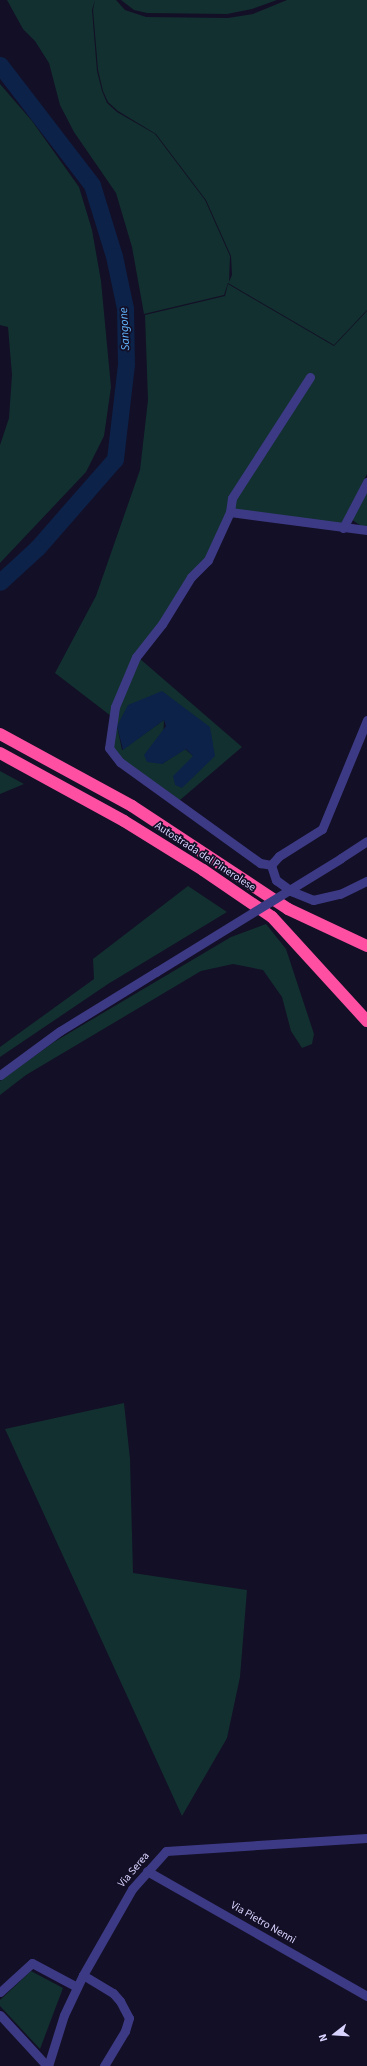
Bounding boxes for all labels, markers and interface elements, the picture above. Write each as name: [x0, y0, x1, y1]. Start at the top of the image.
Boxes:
water label: Sangone: [117, 307, 133, 351]
street label: Autostrada del Pinerolese: [152, 819, 258, 895]
street label: Via Serea: [115, 1850, 153, 1890]
street label: Via Pietro Nenni: [228, 1899, 298, 1947]
north arrow: [315, 2014, 355, 2054]
text: N: [315, 2032, 331, 2043]

